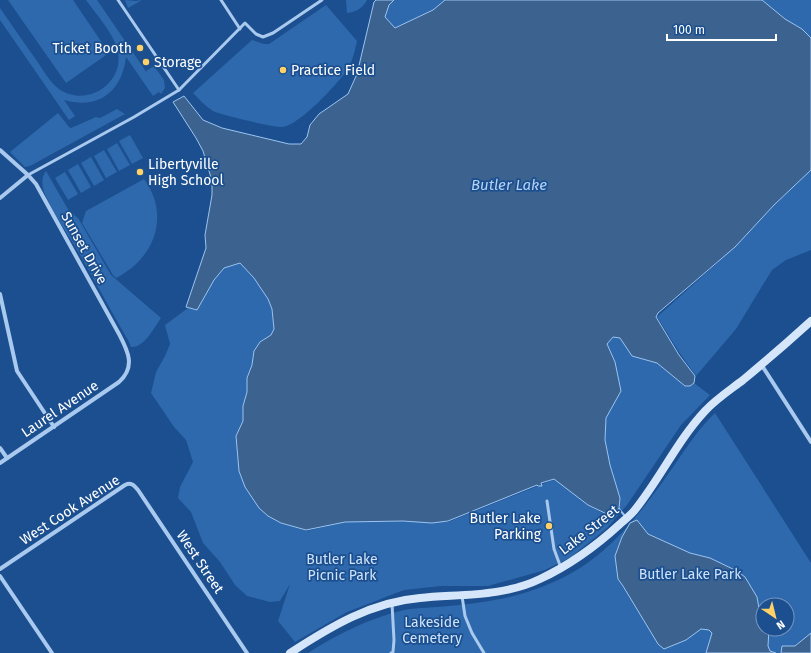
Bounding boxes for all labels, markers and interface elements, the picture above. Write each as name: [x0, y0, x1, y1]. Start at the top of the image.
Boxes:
scale bar: [667, 16, 776, 42]
text: 100 m: [673, 23, 705, 37]
place label: Ticket Booth: [53, 40, 132, 57]
marker: Ticket Booth: [135, 43, 145, 53]
place label: Storage: [154, 54, 202, 71]
marker: Storage: [141, 57, 151, 67]
place label: Practice Field: [291, 62, 375, 79]
marker: Practice Field: [278, 65, 288, 75]
place label: Libertyville High School: [148, 156, 224, 189]
marker: Libertyville High School: [135, 167, 145, 177]
water label: Butler Lake: [471, 176, 547, 194]
street label: Sunset Drive: [57, 209, 111, 287]
street label: Laurel Avenue: [18, 377, 102, 441]
street label: West Cook Avenue: [17, 471, 123, 549]
street label: Lake Street: [556, 501, 623, 558]
place label: Butler Lake Parking: [470, 510, 542, 543]
marker: Butler Lake Parking: [544, 521, 554, 531]
street label: West Street: [173, 527, 228, 598]
park label: Butler Lake Picnic Park: [306, 551, 378, 584]
park label: Butler Lake Park: [639, 566, 742, 583]
north arrow: [755, 597, 795, 637]
park label: Lakeside Cemetery: [402, 614, 462, 647]
text: N: [774, 617, 787, 632]

